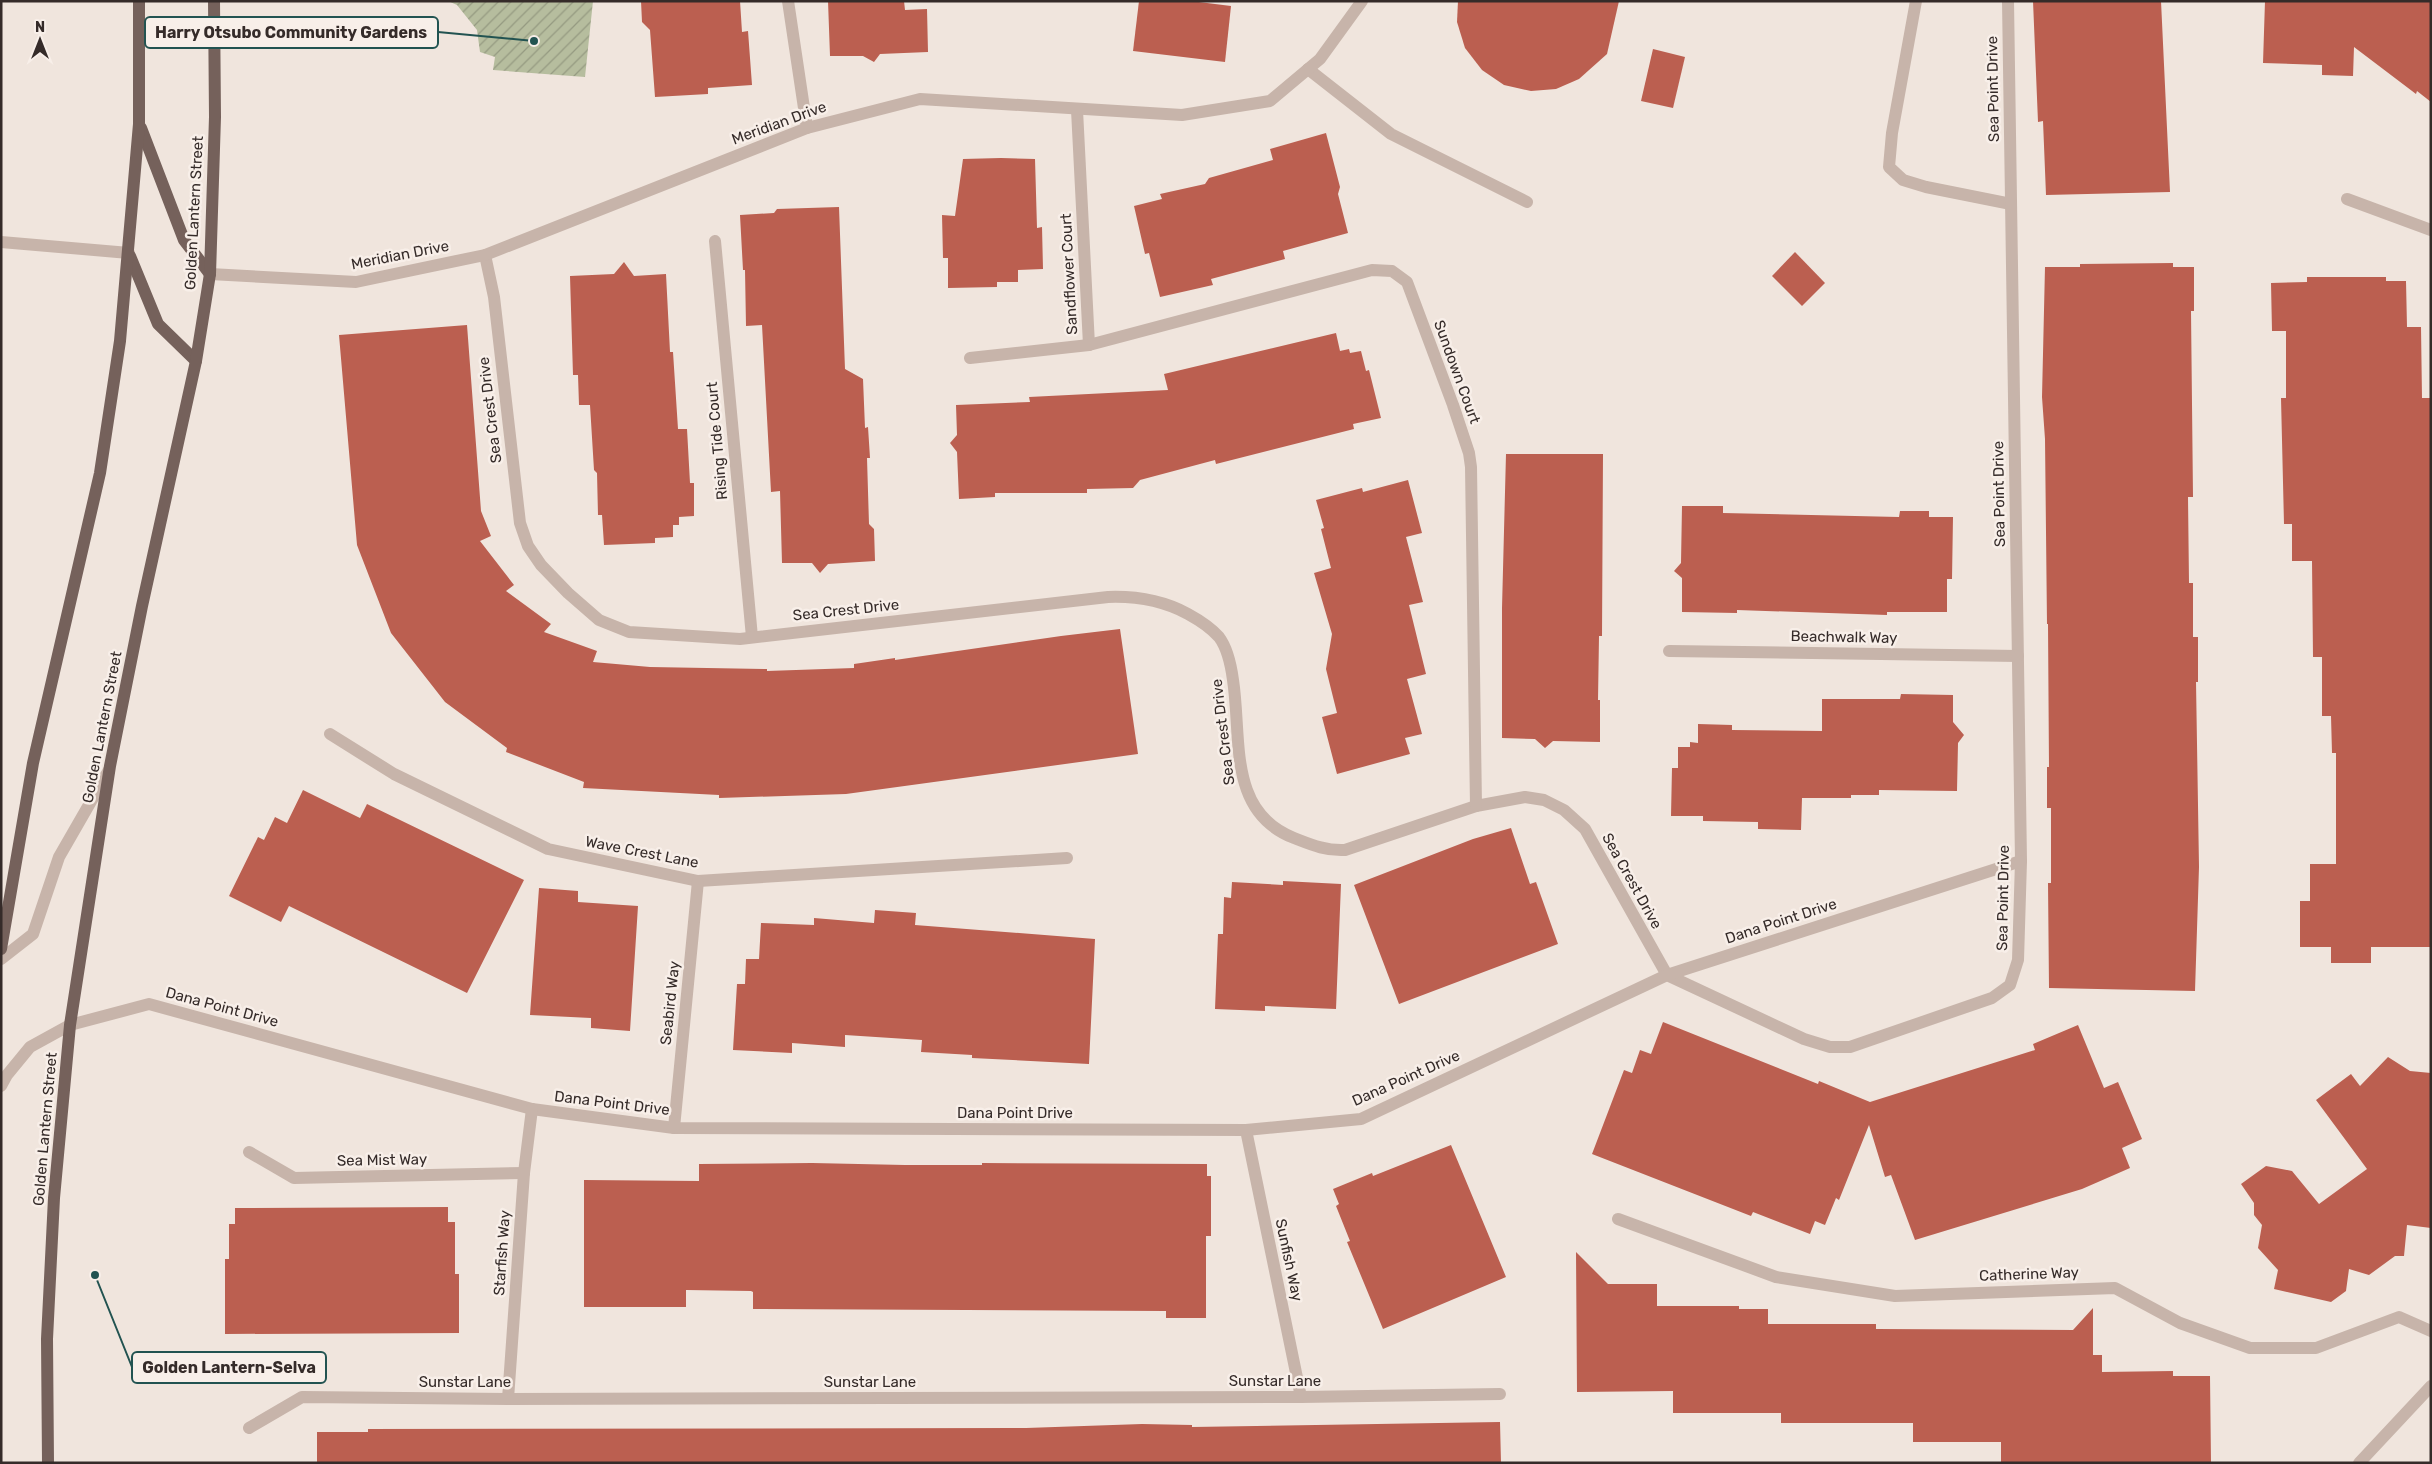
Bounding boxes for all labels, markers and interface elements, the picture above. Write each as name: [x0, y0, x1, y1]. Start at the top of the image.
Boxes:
north arrow: [15, 15, 65, 65]
callout: Harry Otsubo Community Gardens: [145, 17, 438, 48]
text: N: [35, 19, 45, 36]
text: Harry Otsubo Community Gardens: [155, 23, 427, 42]
street label: Sea Point Drive: [1983, 36, 2003, 142]
street label: Meridian Drive: [729, 98, 829, 148]
street label: Golden Lantern Street: [181, 135, 207, 291]
street label: Sandflower Court: [1057, 213, 1081, 335]
street label: Meridian Drive: [350, 237, 450, 273]
street label: Sundown Court: [1430, 318, 1484, 426]
street label: Sea Crest Drive: [475, 356, 505, 464]
street label: Rising Tide Court: [703, 381, 731, 501]
street label: Sea Point Drive: [1989, 441, 2009, 547]
street label: Sea Crest Drive: [792, 595, 900, 625]
street label: Beachwalk Way: [1790, 627, 1898, 647]
street label: Golden Lantern Street: [78, 649, 126, 804]
street label: Sea Crest Drive: [1208, 678, 1238, 786]
street label: Sea Crest Drive: [1598, 830, 1666, 932]
street label: Wave Crest Lane: [584, 832, 700, 872]
street label: Sea Point Drive: [1993, 845, 2013, 951]
street label: Dana Point Drive: [1723, 895, 1839, 947]
street label: Seabird Way: [657, 960, 683, 1046]
street label: Dana Point Drive: [164, 983, 280, 1031]
street label: Dana Point Drive: [1349, 1046, 1463, 1110]
street label: Golden Lantern Street: [29, 1051, 61, 1207]
street label: Dana Point Drive: [553, 1087, 671, 1119]
street label: Dana Point Drive: [957, 1104, 1073, 1122]
street label: Sea Mist Way: [337, 1150, 427, 1170]
street label: Starfish Way: [490, 1210, 514, 1296]
street label: Sunfish Way: [1271, 1217, 1307, 1303]
street label: Catherine Way: [1979, 1263, 2079, 1285]
callout: Golden Lantern-Selva: [132, 1352, 326, 1383]
text: Golden Lantern-Selva: [142, 1358, 316, 1377]
street label: Sunstar Lane: [1229, 1372, 1321, 1390]
street label: Sunstar Lane: [419, 1373, 511, 1391]
street label: Sunstar Lane: [824, 1373, 916, 1391]

